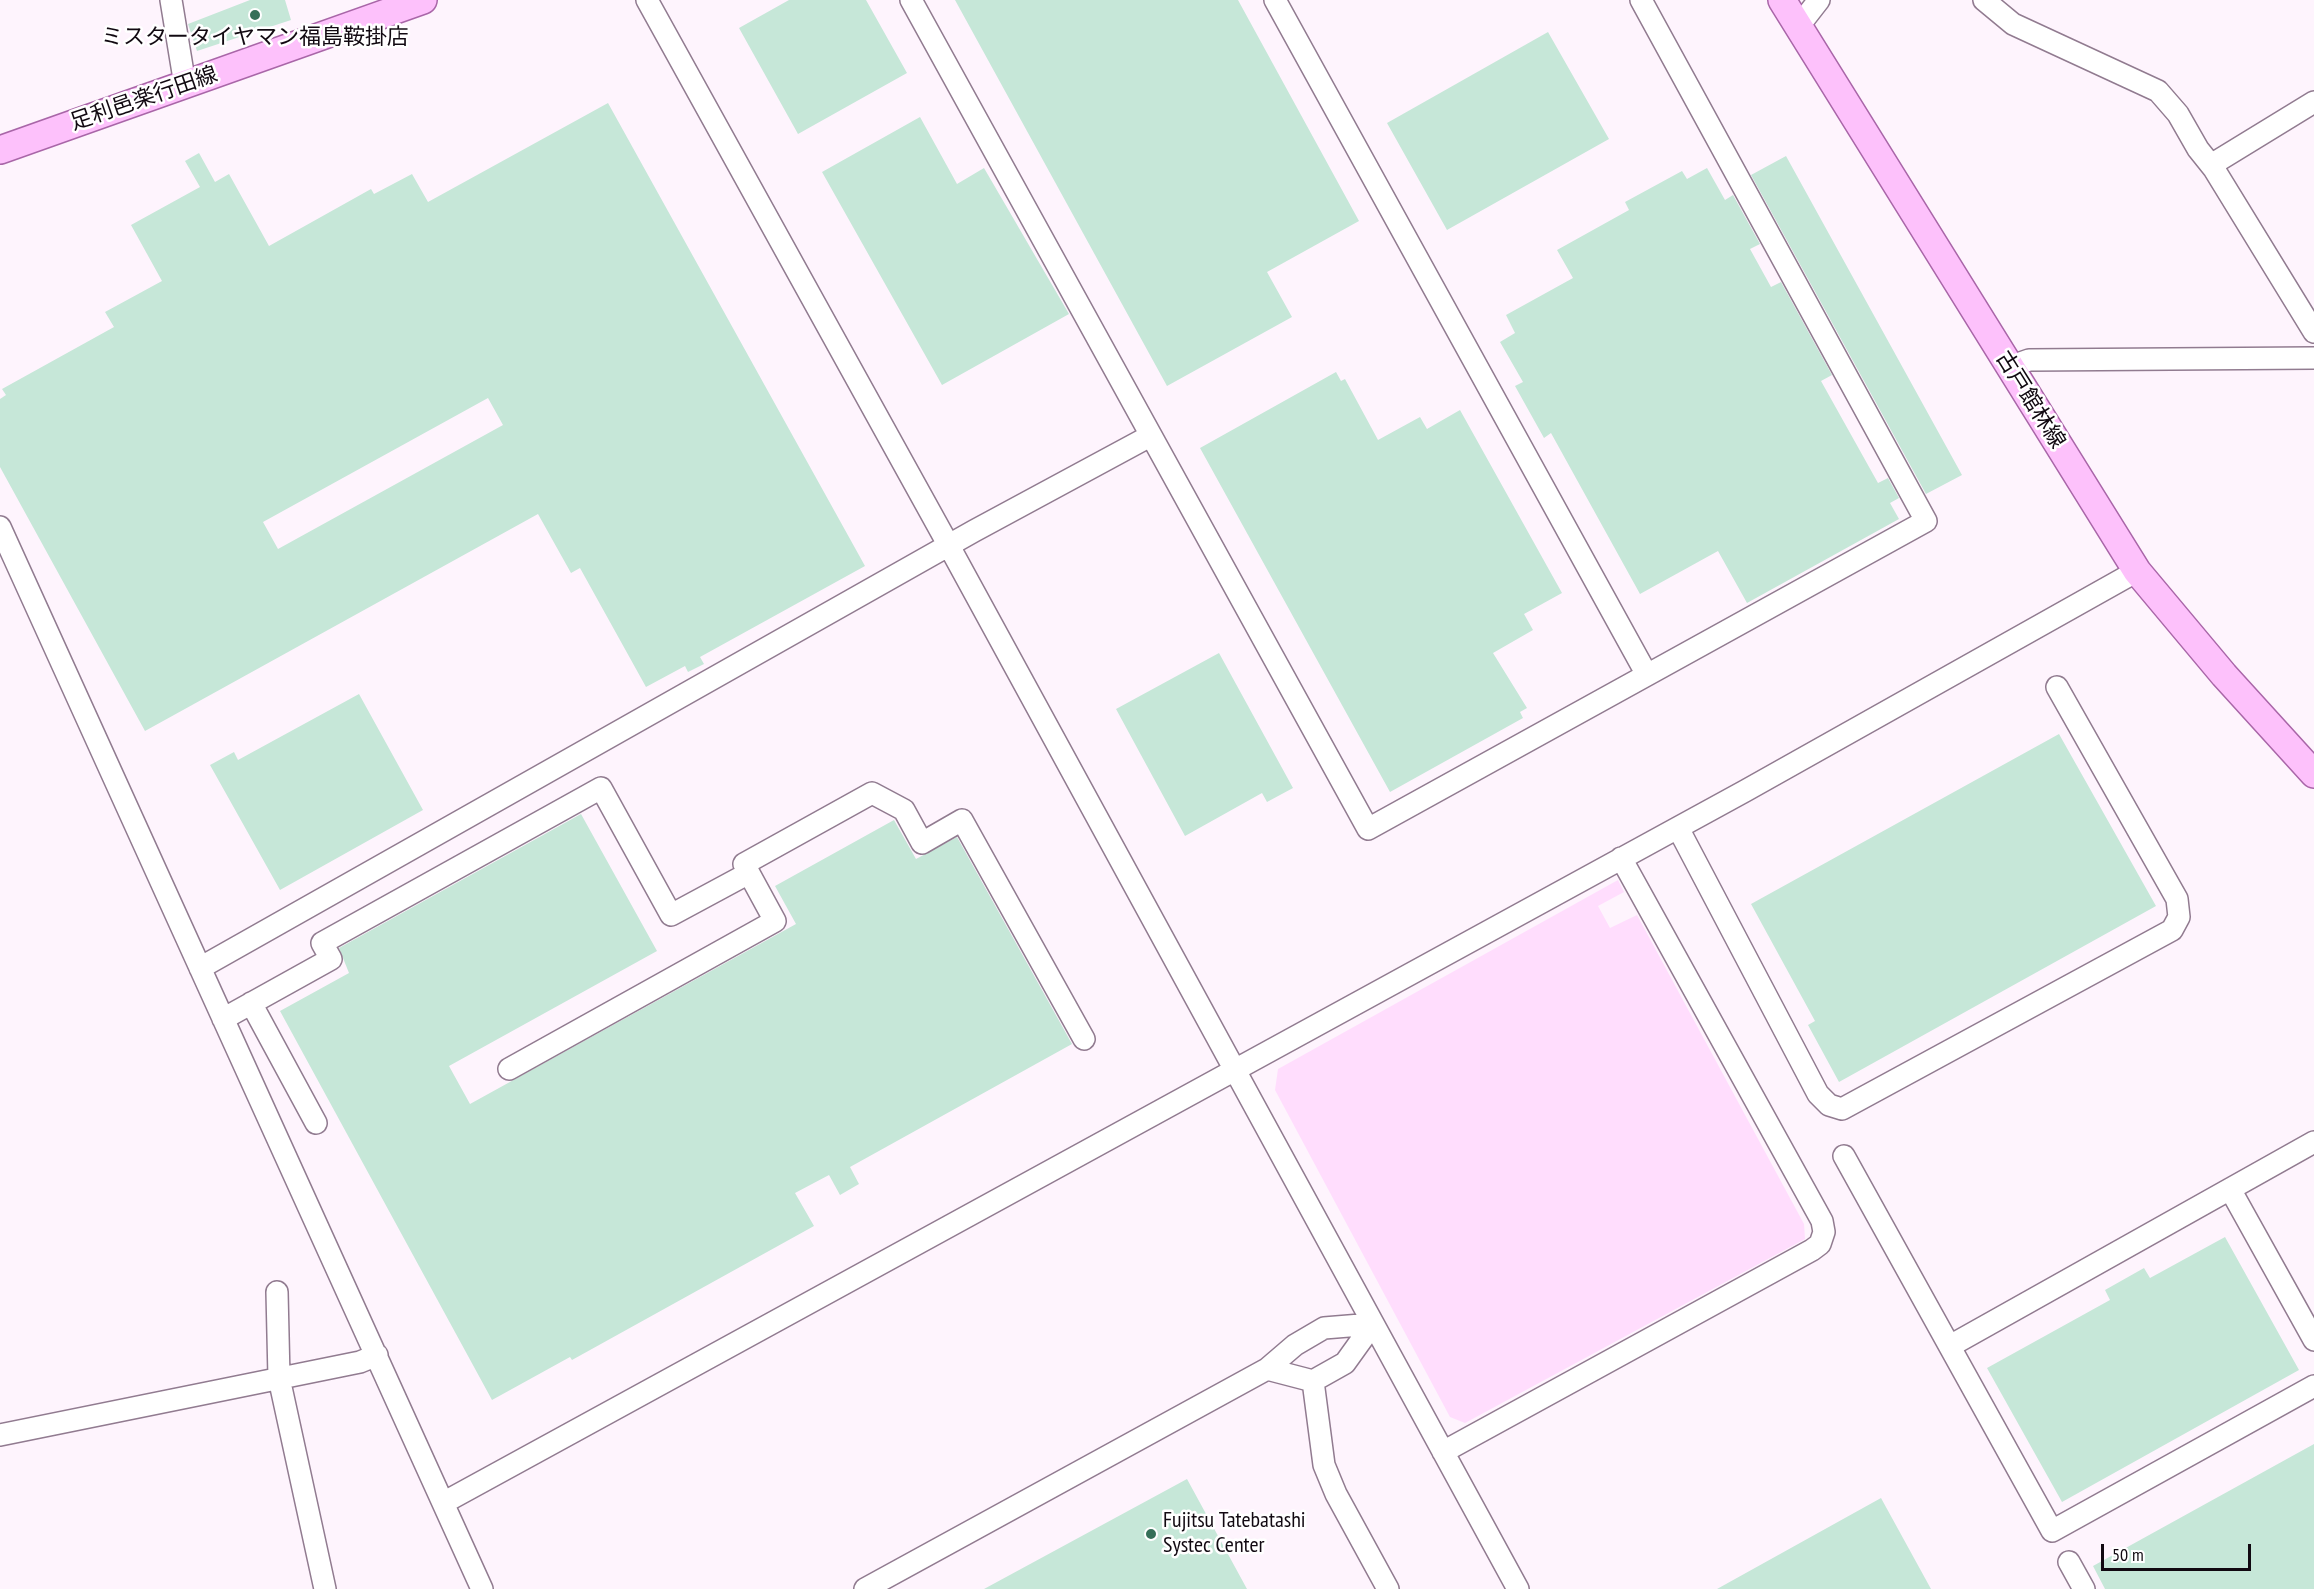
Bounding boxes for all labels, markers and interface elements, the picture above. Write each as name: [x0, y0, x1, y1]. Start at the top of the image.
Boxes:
marker: ミスタータイヤマン福島鞍掛店: [248, 8, 262, 22]
place label: ミスタータイヤマン福島鞍掛店: [101, 25, 409, 51]
street label: 足利邑楽行田線: [67, 61, 221, 137]
street label: 古戸館林線: [1990, 346, 2070, 454]
place label: Fujitsu Tatebatashi Systec Center: [1163, 1508, 1306, 1560]
marker: Fujitsu Tatebatashi Systec Center: [1144, 1527, 1158, 1541]
scale bar: [2104, 1532, 2254, 1570]
text: 50 m: [2112, 1543, 2144, 1566]

